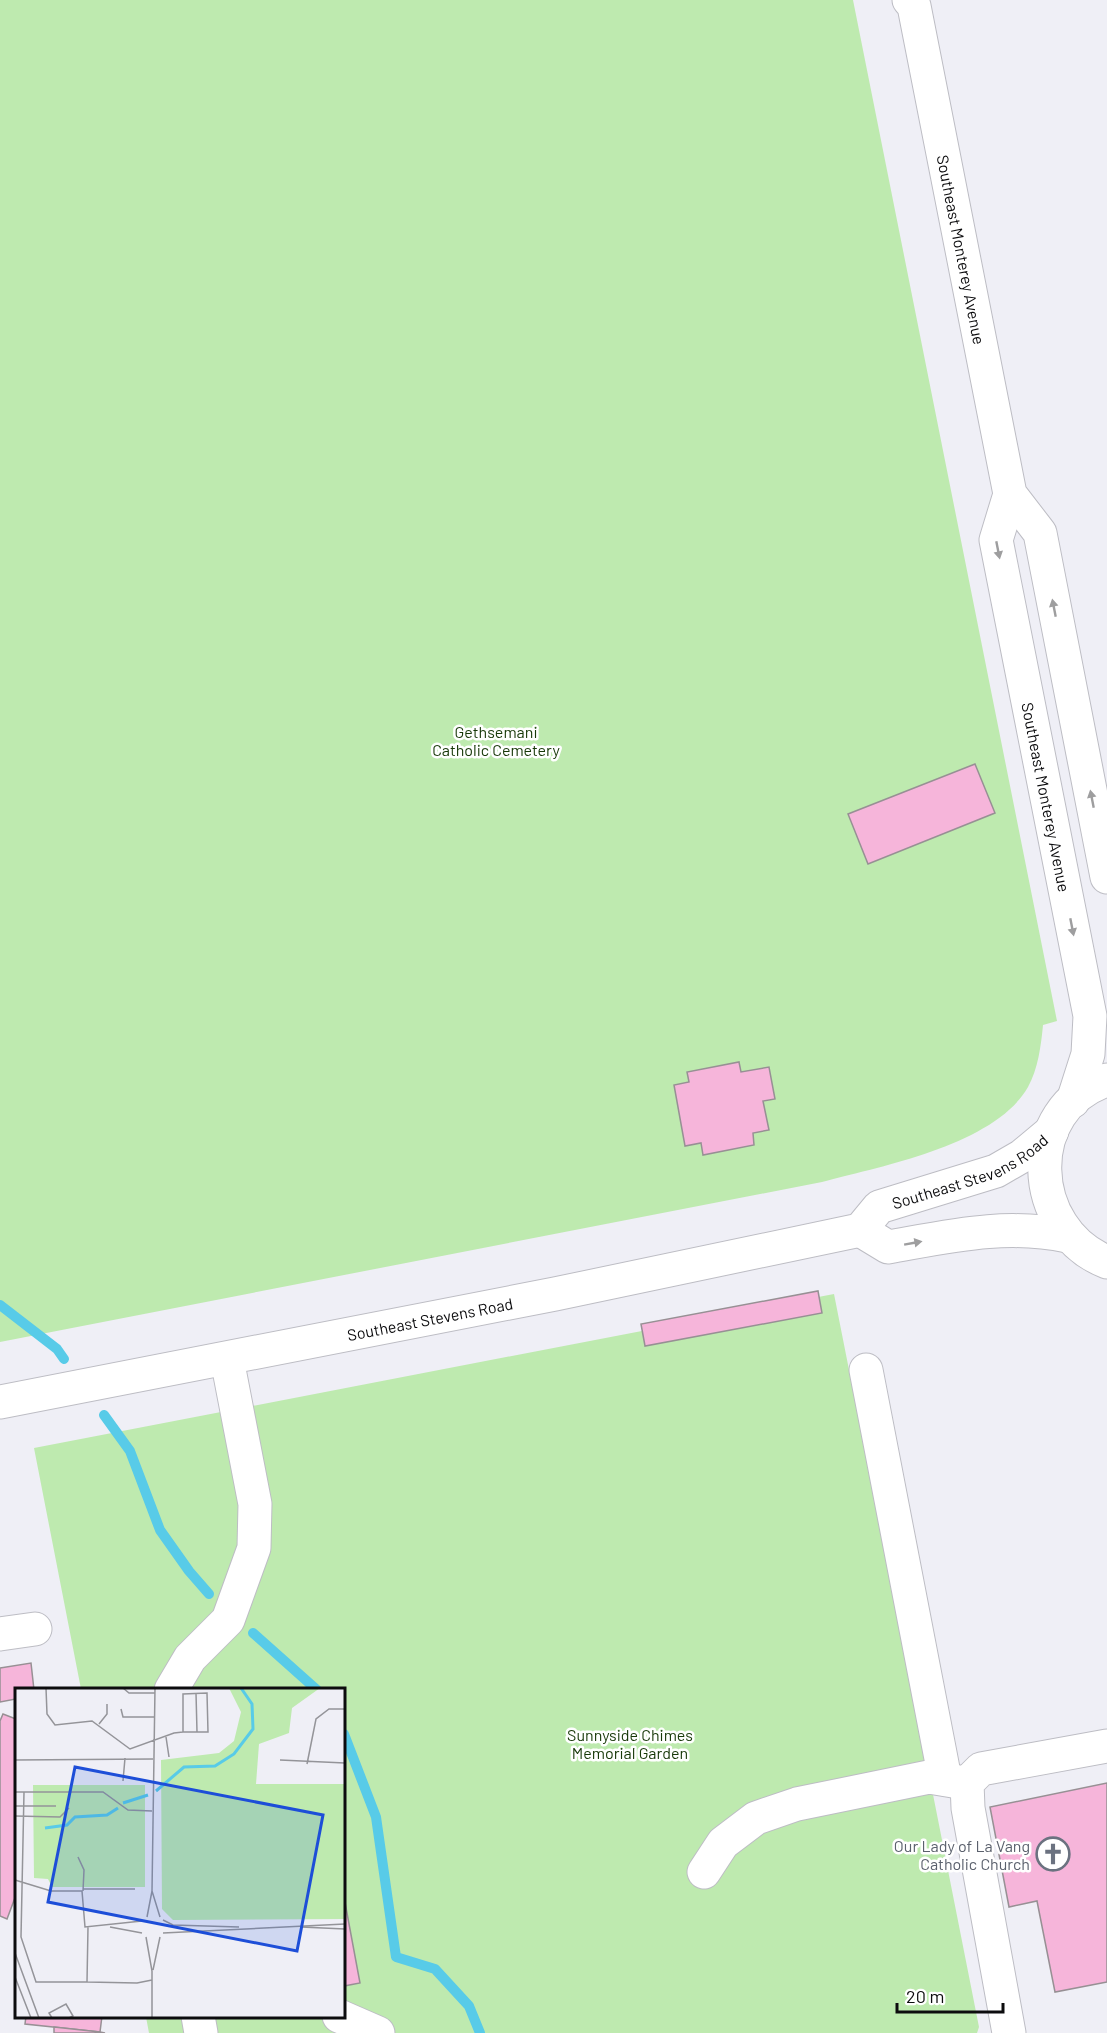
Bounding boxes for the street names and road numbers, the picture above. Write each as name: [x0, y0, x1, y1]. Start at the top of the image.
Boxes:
street label: Southeast Monterey Avenue: [934, 153, 990, 346]
street label: Southeast Monterey Avenue: [1019, 701, 1075, 893]
street label: Southeast Stevens Road: [889, 1130, 1051, 1212]
street label: Southeast Stevens Road: [345, 1293, 514, 1344]

